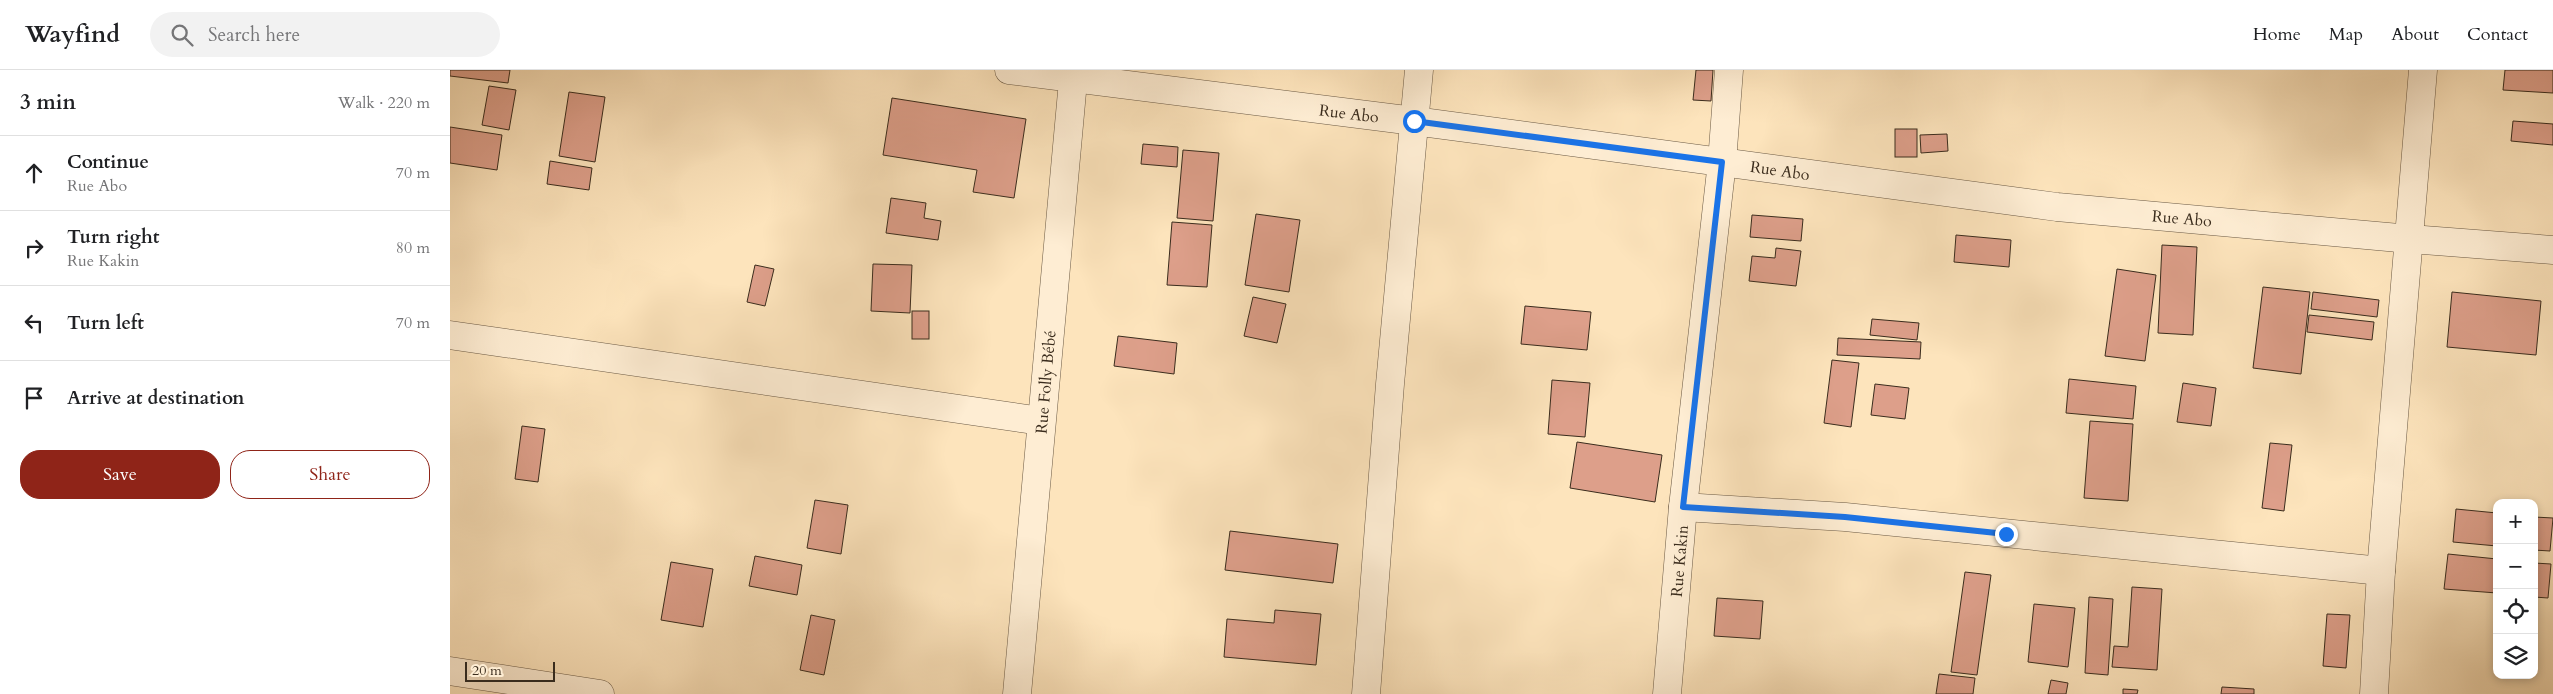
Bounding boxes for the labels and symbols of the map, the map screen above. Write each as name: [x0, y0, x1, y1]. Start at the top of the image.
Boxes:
street label: Rue Abo: [1318, 99, 1380, 129]
route start: [1403, 110, 1426, 133]
street label: Rue Abo: [1749, 156, 1811, 186]
street label: Rue Abo: [2151, 205, 2213, 233]
street label: Rue Folly Bébé: [1031, 329, 1061, 435]
route end: [1995, 523, 2018, 546]
street label: Rue Kakin: [1666, 524, 1694, 598]
scale bar: [465, 659, 555, 682]

